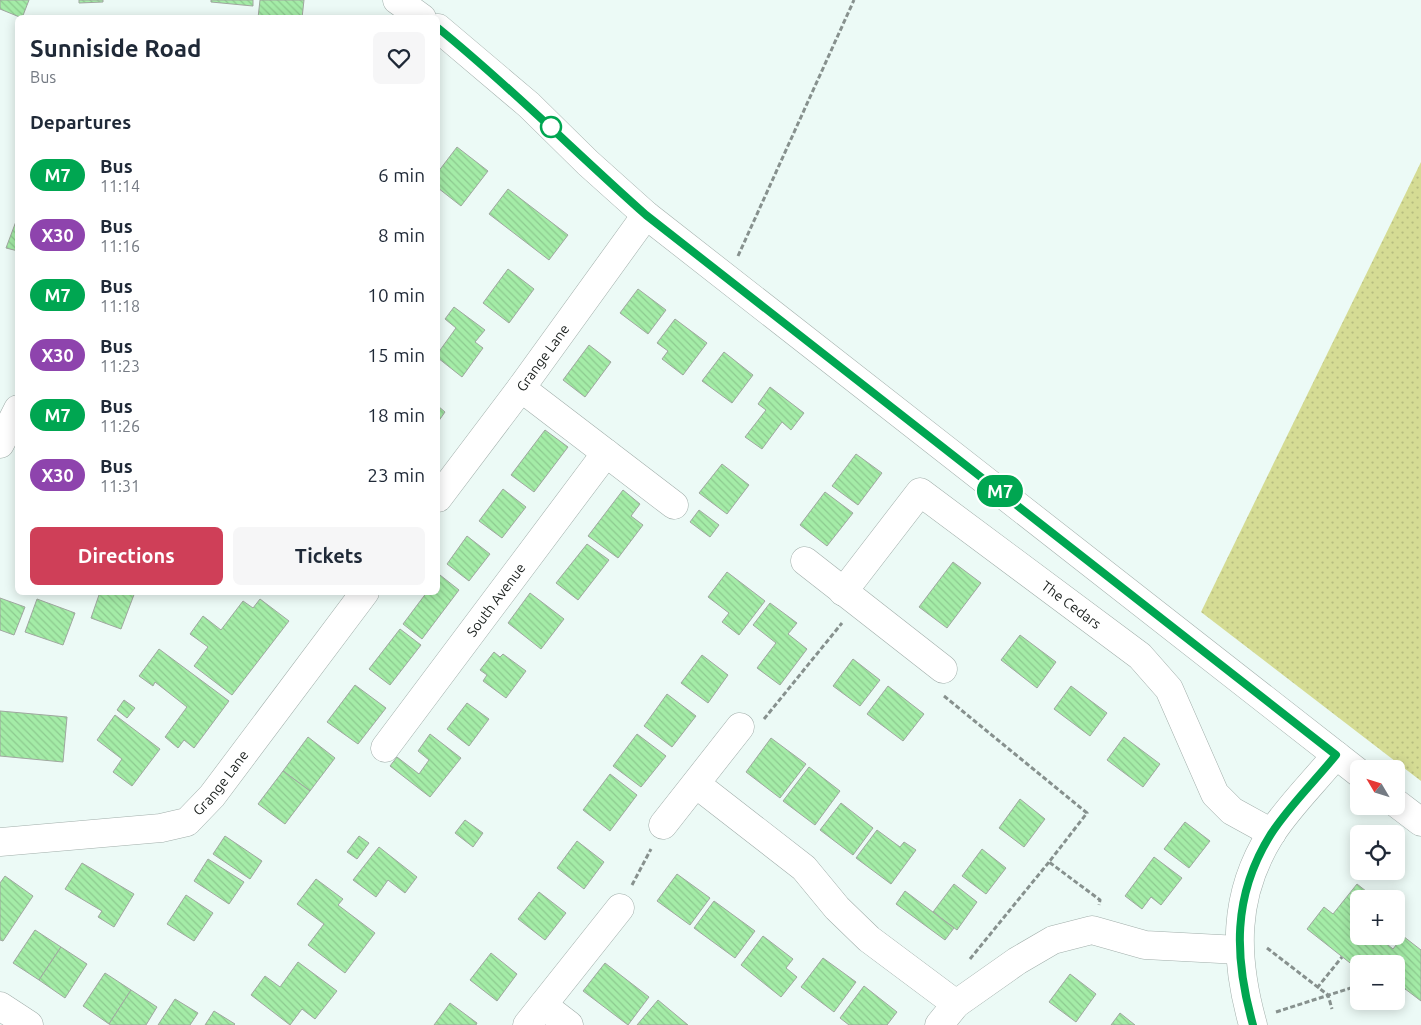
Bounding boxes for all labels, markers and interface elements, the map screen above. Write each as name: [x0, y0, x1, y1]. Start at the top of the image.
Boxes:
button: heart: [373, 32, 425, 84]
text: Sunniside Road: [30, 35, 201, 62]
text: Bus: [30, 68, 56, 86]
text: Departures: [30, 111, 131, 133]
unlabelled marker: [540, 116, 562, 138]
text: Bus: [100, 155, 133, 177]
text: 6 min: [378, 164, 425, 186]
text: M7: [44, 165, 71, 185]
text: 11:14: [100, 177, 140, 195]
text: Bus: [100, 215, 133, 237]
text: 8 min: [378, 224, 425, 246]
text: X30: [41, 225, 74, 245]
text: 11:16: [100, 237, 140, 255]
text: Bus: [100, 275, 133, 297]
text: 10 min: [367, 284, 425, 306]
text: M7: [44, 285, 71, 305]
text: 11:18: [100, 297, 140, 315]
street label: Grange Lane: [513, 321, 572, 395]
text: Bus: [100, 335, 133, 357]
text: 15 min: [367, 344, 425, 366]
text: X30: [41, 345, 74, 365]
text: 11:23: [100, 357, 140, 375]
text: Bus: [100, 395, 133, 417]
text: 18 min: [367, 404, 425, 426]
text: M7: [44, 405, 71, 425]
text: 11:26: [100, 417, 140, 435]
text: Bus: [100, 455, 133, 477]
text: 23 min: [367, 464, 425, 486]
text: X30: [41, 465, 74, 485]
line badge: M7: [978, 475, 1022, 507]
text: 11:31: [100, 477, 140, 495]
text: M7: [987, 481, 1013, 501]
button: Directions: [30, 527, 223, 585]
button: Tickets: [233, 527, 425, 585]
street label: South Avenue: [463, 560, 529, 640]
street label: The Cedars: [1039, 578, 1104, 632]
street label: Grange Lane: [190, 747, 251, 819]
north arrow: [1350, 760, 1405, 815]
map controls: [1350, 760, 1405, 1010]
button: locate: [1350, 825, 1405, 880]
button: +: [1350, 890, 1405, 945]
button: −: [1350, 955, 1405, 1010]

